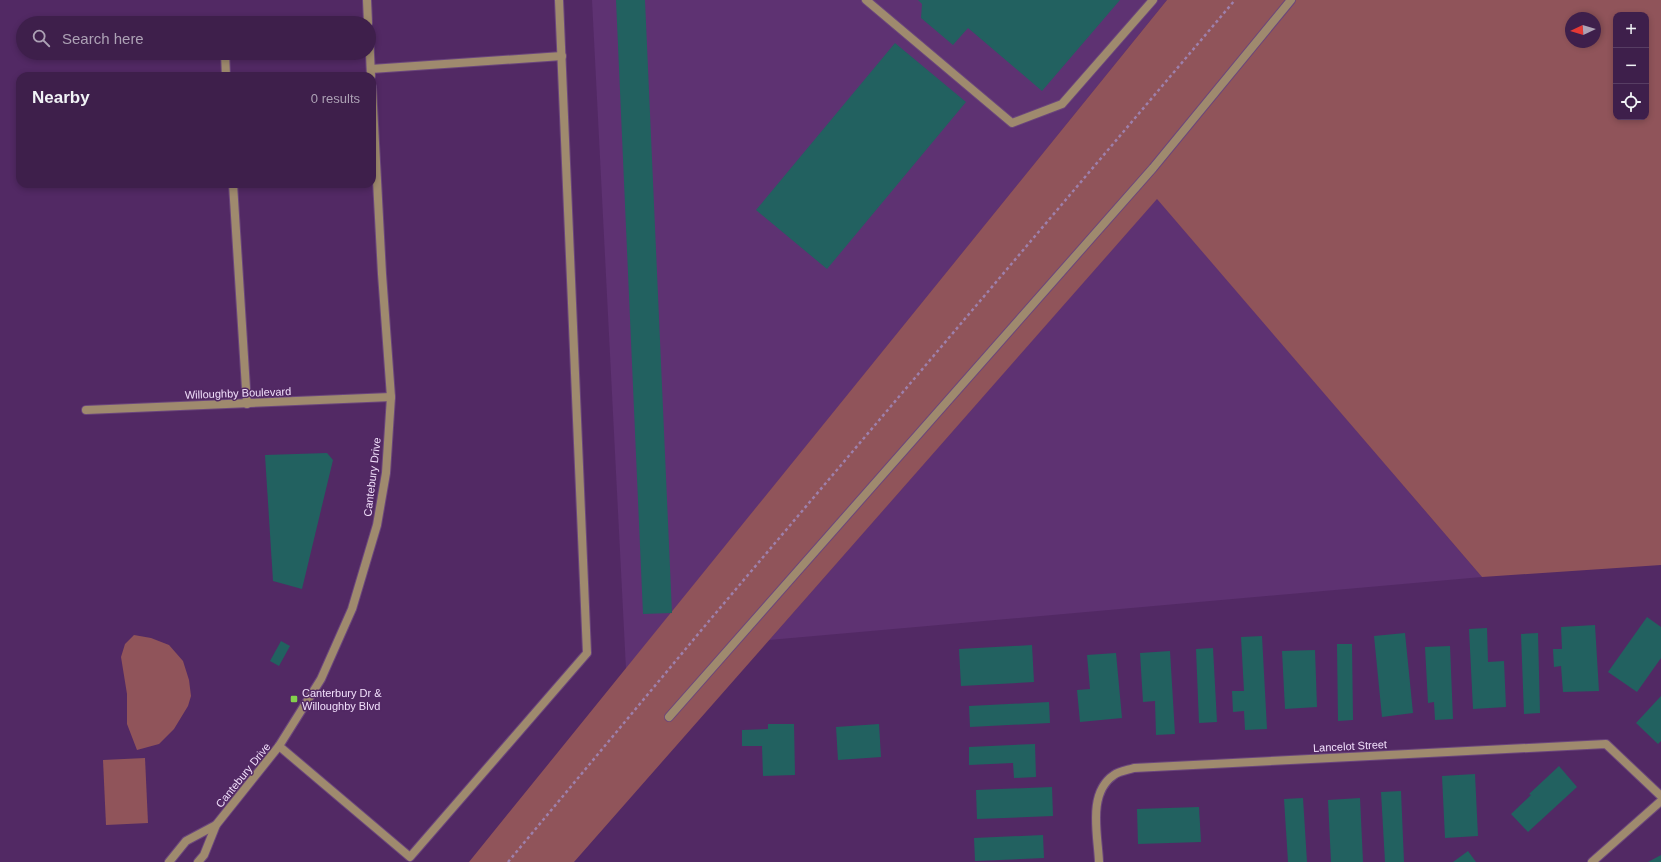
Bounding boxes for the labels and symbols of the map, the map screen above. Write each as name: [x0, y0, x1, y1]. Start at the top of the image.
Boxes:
north arrow: [1565, 12, 1601, 48]
street label: Willoughby Boulevard: [185, 385, 291, 401]
street label: Cantebury Drive: [361, 437, 383, 517]
place label: Canterbury Dr & Willoughby Blvd: [302, 687, 382, 712]
marker: Canterbury Dr & Willoughby Blvd: [289, 694, 299, 704]
street label: Lancelot Street: [1313, 738, 1387, 754]
street label: Cantebury Drive: [213, 740, 273, 810]

